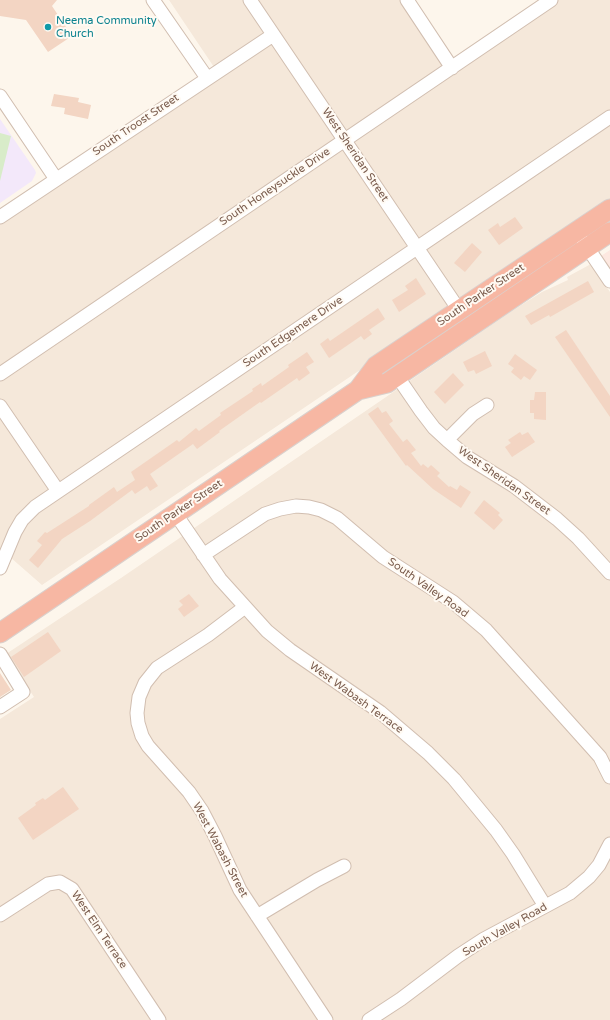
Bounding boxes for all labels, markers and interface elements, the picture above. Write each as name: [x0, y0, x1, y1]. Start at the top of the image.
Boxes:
place label: Neema Community Church: [56, 14, 157, 40]
marker: Neema Community Church: [43, 22, 53, 32]
street label: South Troost Street: [90, 91, 182, 159]
street label: West Sheridan Street: [319, 106, 391, 204]
street label: South Honeysuckle Drive: [217, 145, 333, 229]
street label: South Parker Street: [435, 261, 527, 329]
street label: South Edgemere Drive: [241, 294, 345, 370]
street label: West Sheridan Street: [455, 444, 553, 518]
street label: South Parker Street: [133, 477, 225, 545]
street label: South Valley Road: [385, 555, 471, 621]
street label: West Wabash Terrace: [306, 659, 406, 737]
street label: West Wabash Street: [189, 800, 251, 900]
street label: West Elm Terrace: [68, 889, 130, 971]
street label: South Valley Road: [460, 900, 550, 960]

